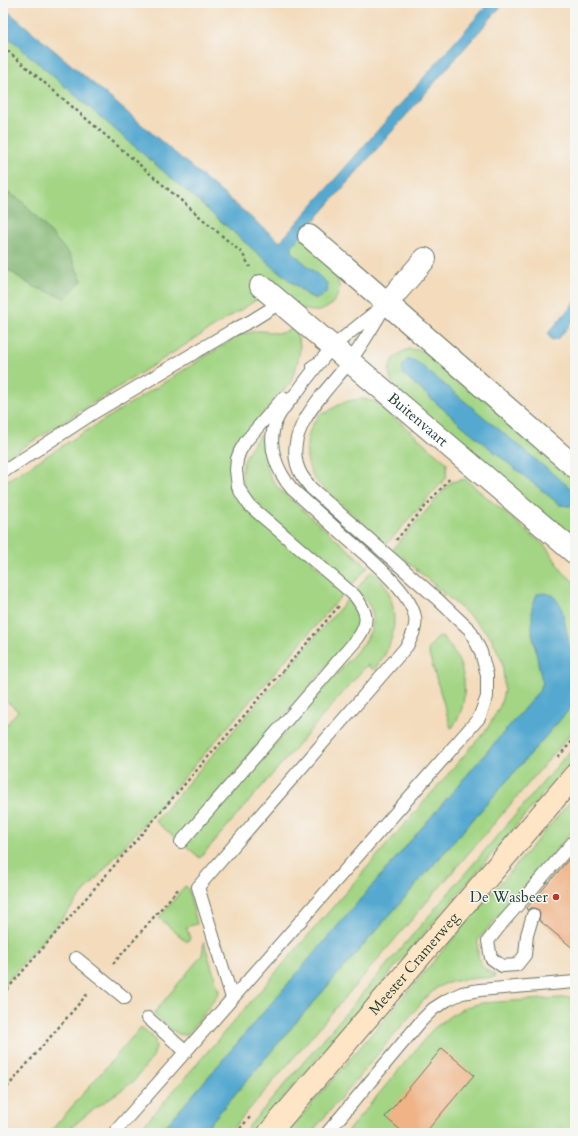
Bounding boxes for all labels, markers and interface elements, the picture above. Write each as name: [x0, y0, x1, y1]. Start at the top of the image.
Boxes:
street label: Buitenvaart: [383, 388, 453, 451]
place label: De Wasbeer: [470, 887, 549, 907]
marker: De Wasbeer: [551, 892, 561, 902]
street label: Meester Cramerweg: [364, 907, 464, 1019]

